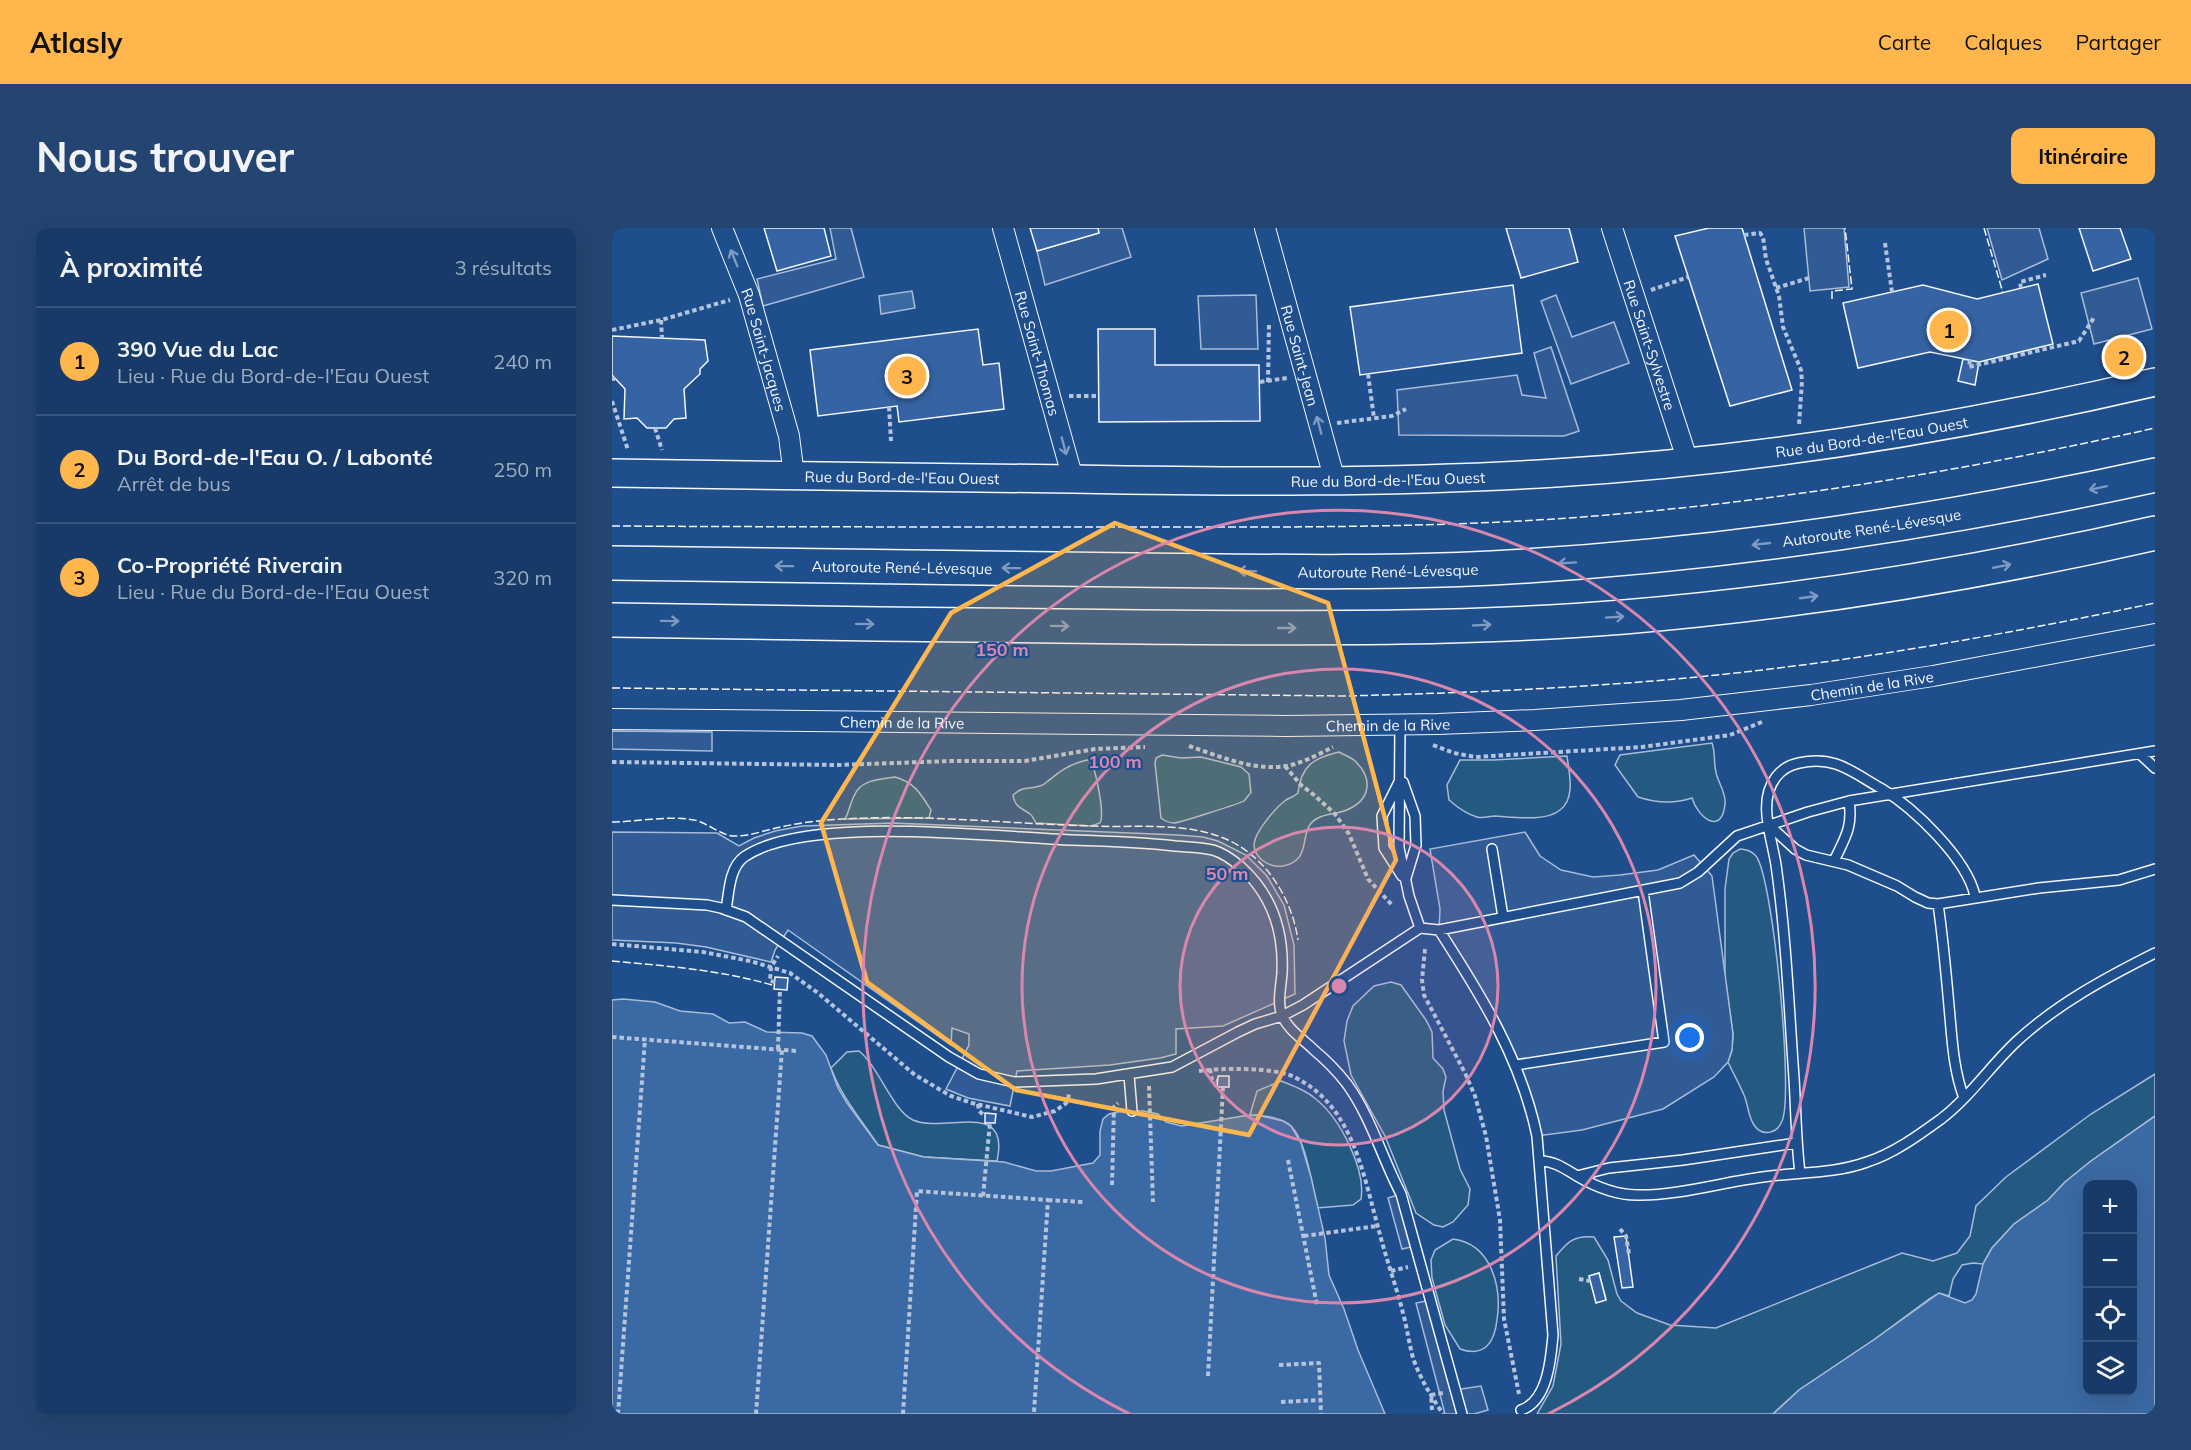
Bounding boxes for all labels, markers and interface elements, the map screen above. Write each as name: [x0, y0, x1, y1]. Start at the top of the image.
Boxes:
text: Atlasly: [30, 25, 122, 60]
text: Carte: [1878, 29, 1931, 55]
text: Calques: [1964, 29, 2042, 55]
text: Partager: [2075, 29, 2161, 55]
button: Itinéraire: [2011, 128, 2155, 184]
text: Nous trouver: [36, 130, 294, 183]
one-way arrow: [728, 249, 739, 268]
text: À proximité: [60, 251, 203, 284]
text: 3 résultats: [455, 255, 552, 280]
street label: Rue Saint-Sylvestre: [1620, 277, 1680, 413]
street label: Rue Saint-Jacques: [738, 285, 791, 414]
street label: Rue Saint-Thomas: [1011, 289, 1064, 418]
street label: Rue Saint-Jean: [1277, 303, 1323, 408]
pin: 1: [1930, 308, 1968, 352]
pin: 2: [2104, 334, 2144, 380]
text: 390 Vue du Lac: [117, 335, 278, 363]
text: 1: [74, 349, 86, 374]
text: 240 m: [493, 349, 552, 374]
pin: 3: [888, 354, 926, 398]
text: Lieu · Rue du Bord-de-l'Eau Ouest: [117, 363, 429, 388]
street label: Rue du Bord-de-l'Eau Ouest: [1774, 412, 1969, 461]
one-way arrow: [1313, 416, 1324, 435]
one-way arrow: [1059, 436, 1070, 455]
text: Du Bord-de-l'Eau O. / Labonté: [117, 443, 433, 471]
text: 2: [74, 457, 86, 482]
text: 250 m: [493, 457, 552, 482]
street label: Rue du Bord-de-l'Eau Ouest: [805, 466, 999, 488]
street label: Rue du Bord-de-l'Eau Ouest: [1291, 467, 1486, 491]
text: Arrêt de bus: [117, 471, 231, 496]
one-way arrow: [2089, 482, 2108, 494]
street label: Autoroute René-Lévesque: [1781, 504, 1962, 550]
one-way arrow: [1751, 539, 1771, 550]
text: Co-Propriété Riverain: [117, 551, 343, 579]
street label: Autoroute René-Lévesque: [811, 556, 992, 578]
one-way arrow: [1557, 558, 1577, 569]
street label: Autoroute René-Lévesque: [1297, 559, 1479, 581]
one-way arrow: [774, 560, 794, 572]
one-way arrow: [1991, 560, 2011, 571]
one-way arrow: [1001, 563, 1021, 574]
text: 3: [74, 565, 86, 590]
text: 320 m: [493, 565, 552, 590]
one-way arrow: [1238, 565, 1258, 577]
text: Lieu · Rue du Bord-de-l'Eau Ouest: [117, 579, 429, 604]
one-way arrow: [1799, 591, 1818, 602]
one-way arrow: [1605, 612, 1625, 623]
one-way arrow: [660, 615, 680, 627]
one-way arrow: [855, 618, 875, 630]
one-way arrow: [1472, 619, 1492, 630]
one-way arrow: [1050, 620, 1070, 632]
one-way arrow: [1277, 622, 1297, 634]
text: 150 m: [975, 638, 1029, 661]
street label: Chemin de la Rive: [1809, 667, 1935, 704]
street label: Chemin de la Rive: [840, 712, 964, 732]
street label: Chemin de la Rive: [1326, 714, 1450, 735]
text: 100 m: [1088, 750, 1142, 773]
text: 50 m: [1206, 862, 1248, 885]
centre of rings: [1329, 976, 1349, 996]
your location: [1675, 1023, 1704, 1052]
map controls: [2083, 1180, 2137, 1396]
button: +: [2083, 1180, 2137, 1234]
button: −: [2083, 1234, 2137, 1288]
button: locate: [2083, 1288, 2137, 1342]
button: layers: [2083, 1342, 2137, 1396]

